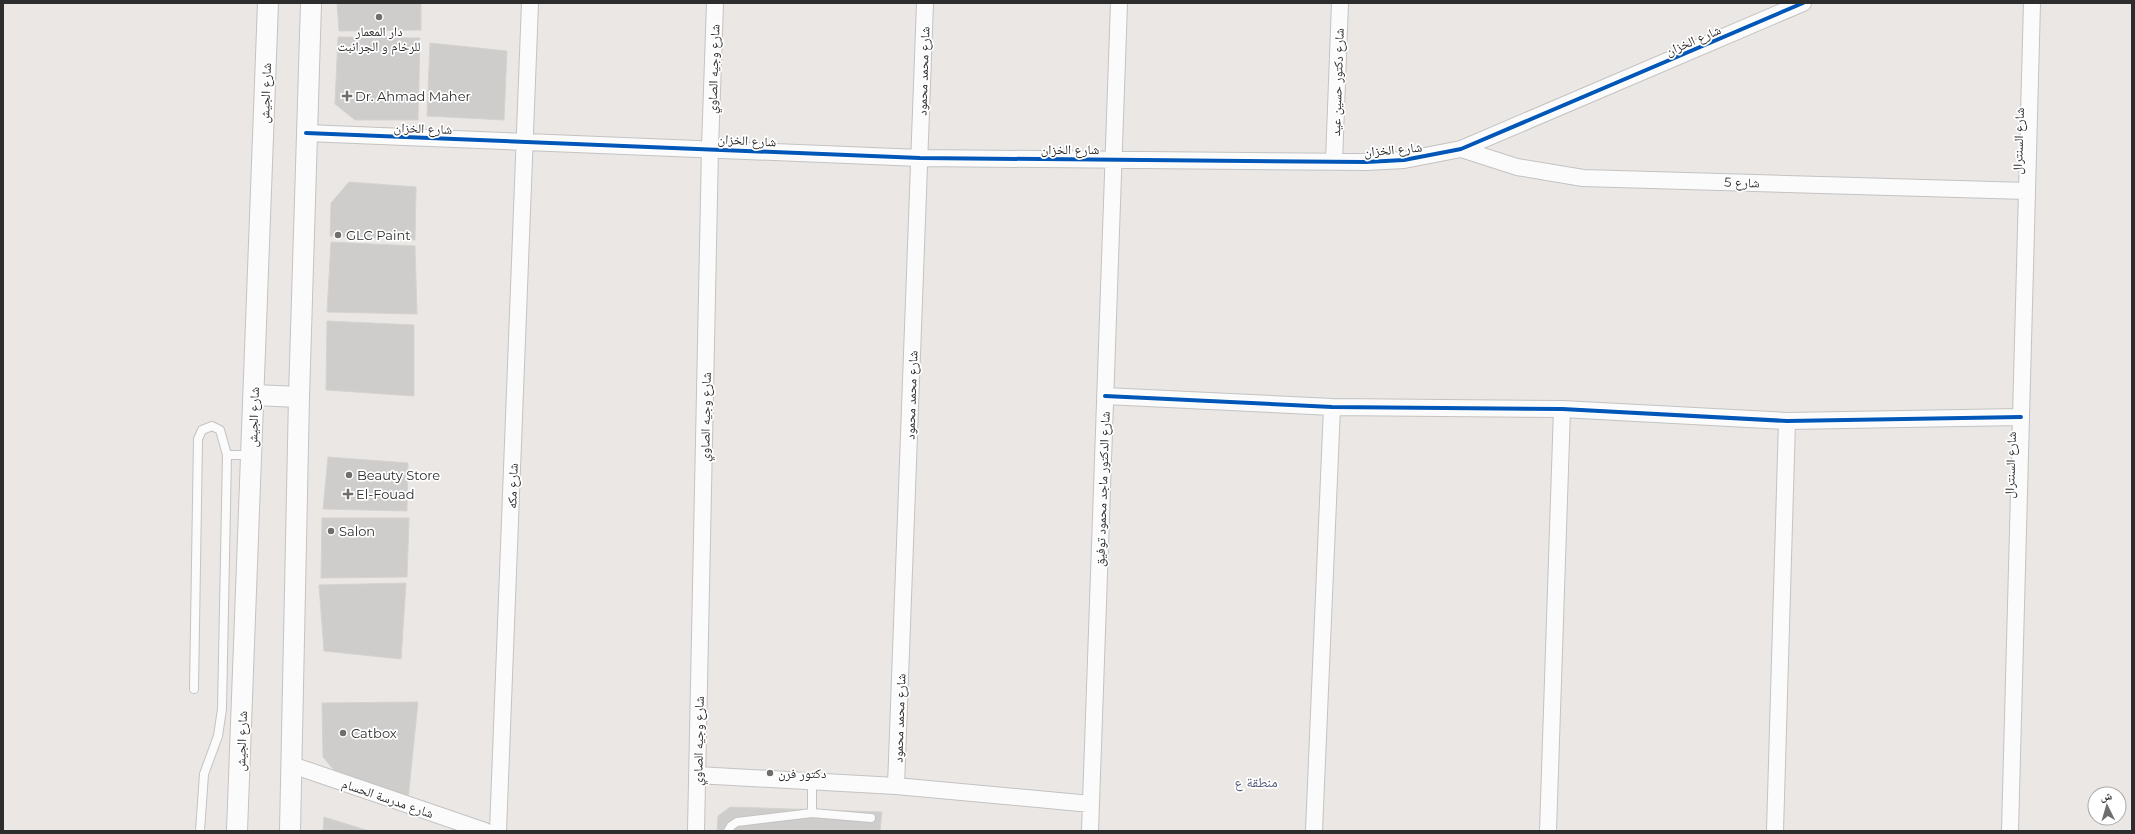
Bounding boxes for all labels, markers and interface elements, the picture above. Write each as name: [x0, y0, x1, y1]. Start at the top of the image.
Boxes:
marker: دار المعمار للرخام و الجرانبت: [374, 12, 384, 22]
street label: شارع الخزان: [1663, 21, 1724, 61]
place label: دار المعمار للرخام و الجرانبت: [338, 23, 420, 55]
street label: شارع وجيه الصاوي: [703, 24, 726, 114]
street label: شارع محمد محمود: [913, 26, 935, 116]
street label: شارع دكتور حسين عيد: [1327, 28, 1349, 136]
street label: شارع الجيش: [256, 62, 276, 124]
place label: Dr. Ahmad Maher: [355, 88, 471, 104]
marker: Dr. Ahmad Maher: [342, 91, 352, 101]
street label: شارع السنترال: [2009, 107, 2029, 175]
street label: شارع الخزان: [393, 119, 453, 139]
street label: شارع الخزان: [717, 130, 777, 152]
street label: شارع الخزان: [1363, 138, 1423, 162]
street label: شارع الخزان: [1041, 141, 1099, 159]
street label: شارع 5: [1724, 173, 1760, 193]
place label: GLC Paint: [346, 227, 411, 243]
marker: GLC Paint: [333, 230, 343, 240]
street label: شارع محمد محمود: [901, 350, 923, 440]
street label: شارع وجيه الصاوي: [696, 372, 717, 462]
street label: شارع الجيش: [244, 386, 264, 448]
street label: شارع الدكتور ماجد محمود توفيق: [1091, 411, 1115, 567]
street label: شارع السنترال: [2001, 431, 2021, 499]
street label: شارع مكه: [503, 463, 523, 509]
place label: Beauty Store: [357, 467, 440, 483]
marker: Beauty Store: [344, 470, 354, 480]
place label: El-Fouad: [356, 486, 415, 502]
marker: El-Fouad: [343, 489, 353, 499]
place label: Salon: [339, 523, 375, 539]
marker: Salon: [326, 526, 336, 536]
street label: شارع محمد محمود: [889, 673, 911, 763]
street label: شارع وجيه الصاوي: [689, 696, 710, 786]
street label: شارع الجيش: [232, 710, 252, 772]
place label: Catbox: [351, 725, 397, 741]
marker: Catbox: [338, 728, 348, 738]
place label: دكتور فرن: [778, 765, 826, 782]
marker: دكتور فرن: [765, 768, 775, 778]
district label: منطقة ع: [1234, 773, 1278, 792]
street label: شارع مدرسة الحسام: [339, 775, 436, 823]
north arrow: [2087, 786, 2127, 826]
text: ش: [2100, 789, 2113, 805]

